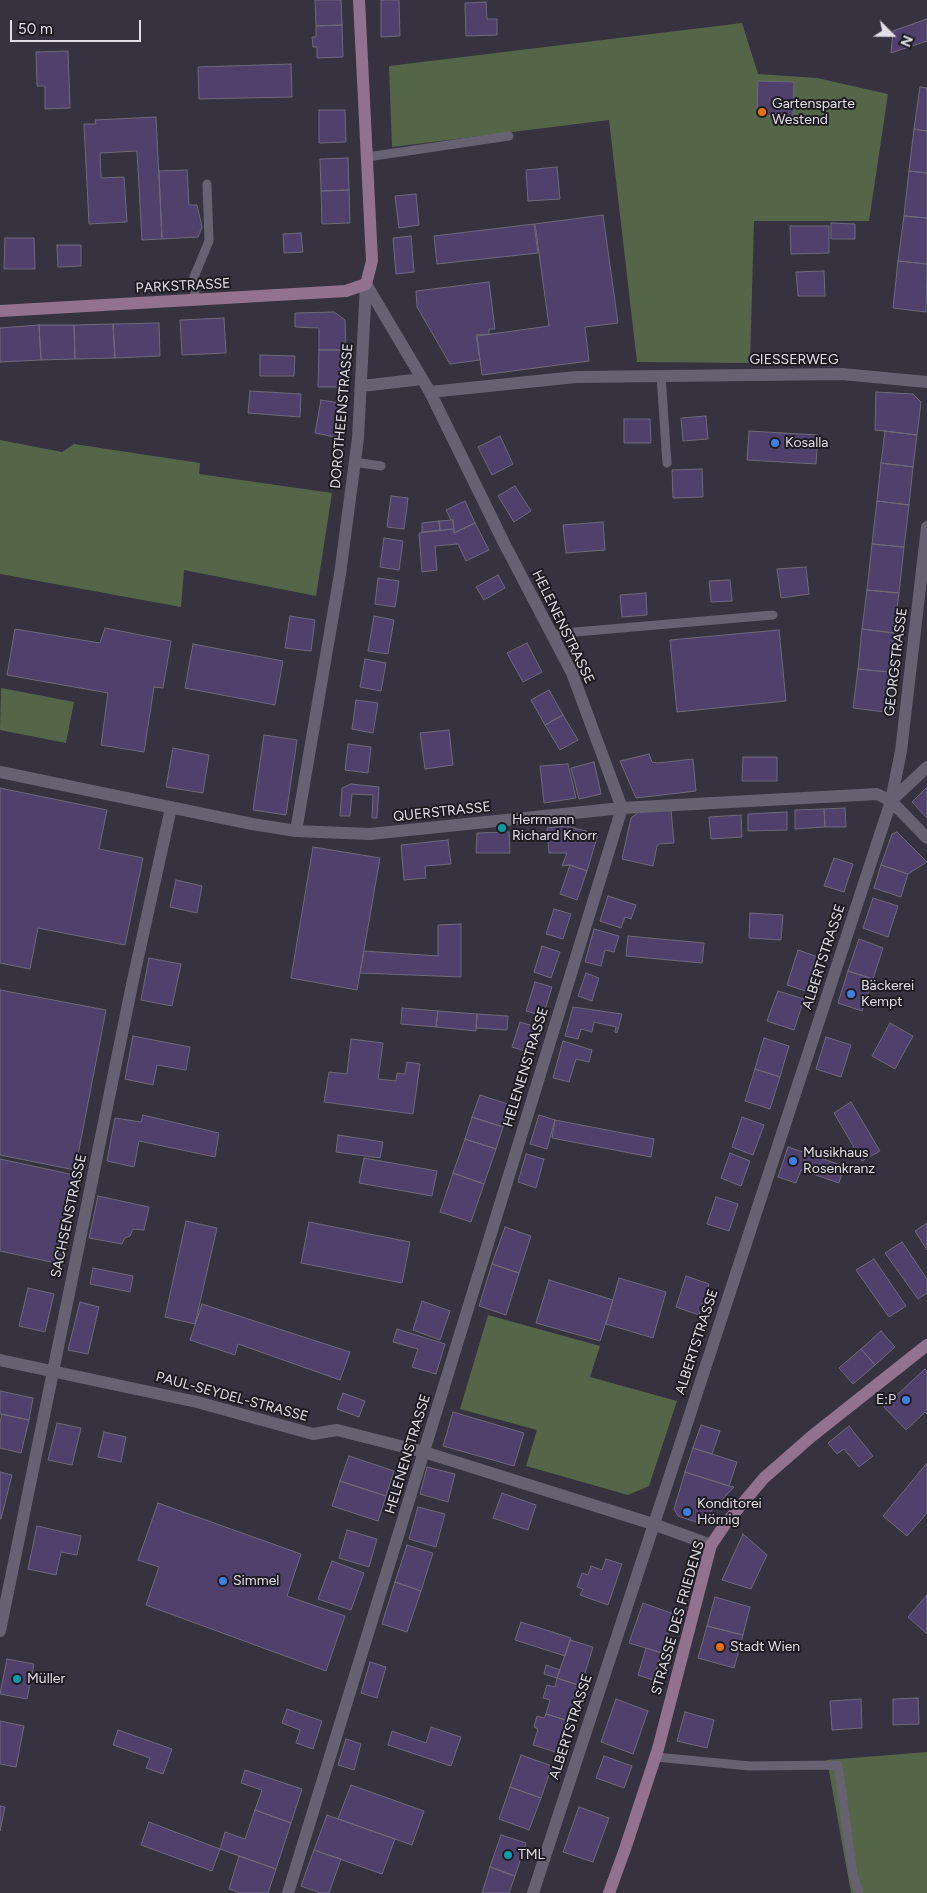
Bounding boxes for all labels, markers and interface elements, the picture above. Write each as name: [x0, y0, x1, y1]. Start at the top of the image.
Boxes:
scale bar: [12, 10, 144, 42]
north arrow: [867, 10, 917, 60]
text: 50 m: [18, 20, 53, 38]
text: N: [896, 33, 916, 49]
place label: Gartensparte Westend: [772, 96, 855, 128]
marker: Gartensparte Westend: [756, 106, 768, 118]
street label: PARKSTRASSE: [135, 275, 231, 297]
street label: DOROTHEENSTRASSE: [327, 343, 357, 489]
street label: GIESSERWEG: [749, 352, 839, 368]
place label: Kosalla: [785, 435, 829, 451]
marker: Kosalla: [769, 437, 781, 449]
street label: HELENENSTRASSE: [528, 567, 598, 687]
street label: GEORGSTRASSE: [881, 607, 911, 717]
street label: QUERSTRASSE: [392, 799, 492, 825]
place label: Herrmann Richard Knorr: [512, 812, 597, 844]
marker: Herrmann Richard Knorr: [496, 822, 508, 834]
street label: ALBERTSTRASSE: [799, 902, 849, 1012]
place label: Bäckerei Kempt: [861, 978, 914, 1010]
marker: Bäckerei Kempt: [845, 988, 857, 1000]
street label: HELENENSTRASSE: [500, 1005, 552, 1129]
place label: Musikhaus Rosenkranz: [803, 1145, 875, 1178]
street label: SACHSENSTRASSE: [48, 1153, 90, 1279]
marker: Musikhaus Rosenkranz: [787, 1155, 799, 1167]
street label: ALBERTSTRASSE: [672, 1287, 722, 1397]
street label: PAUL-SEYDEL-STRASSE: [154, 1369, 310, 1425]
street label: HELENENSTRASSE: [382, 1392, 434, 1516]
place label: E:P: [876, 1392, 896, 1408]
marker: E:P: [900, 1394, 912, 1406]
place label: Konditorei Hörnig: [697, 1496, 762, 1528]
marker: Konditorei Hörnig: [681, 1506, 693, 1518]
street label: STRASSE DES FRIEDENS: [648, 1539, 708, 1697]
place label: Simmel: [233, 1573, 279, 1589]
marker: Simmel: [217, 1575, 229, 1587]
place label: Stadt Wien: [730, 1639, 800, 1655]
marker: Stadt Wien: [714, 1641, 726, 1653]
place label: Müller: [27, 1671, 65, 1687]
street label: ALBERTSTRASSE: [546, 1672, 596, 1782]
marker: Müller: [11, 1673, 23, 1685]
place label: TML: [518, 1847, 545, 1863]
marker: TML: [502, 1849, 514, 1861]

